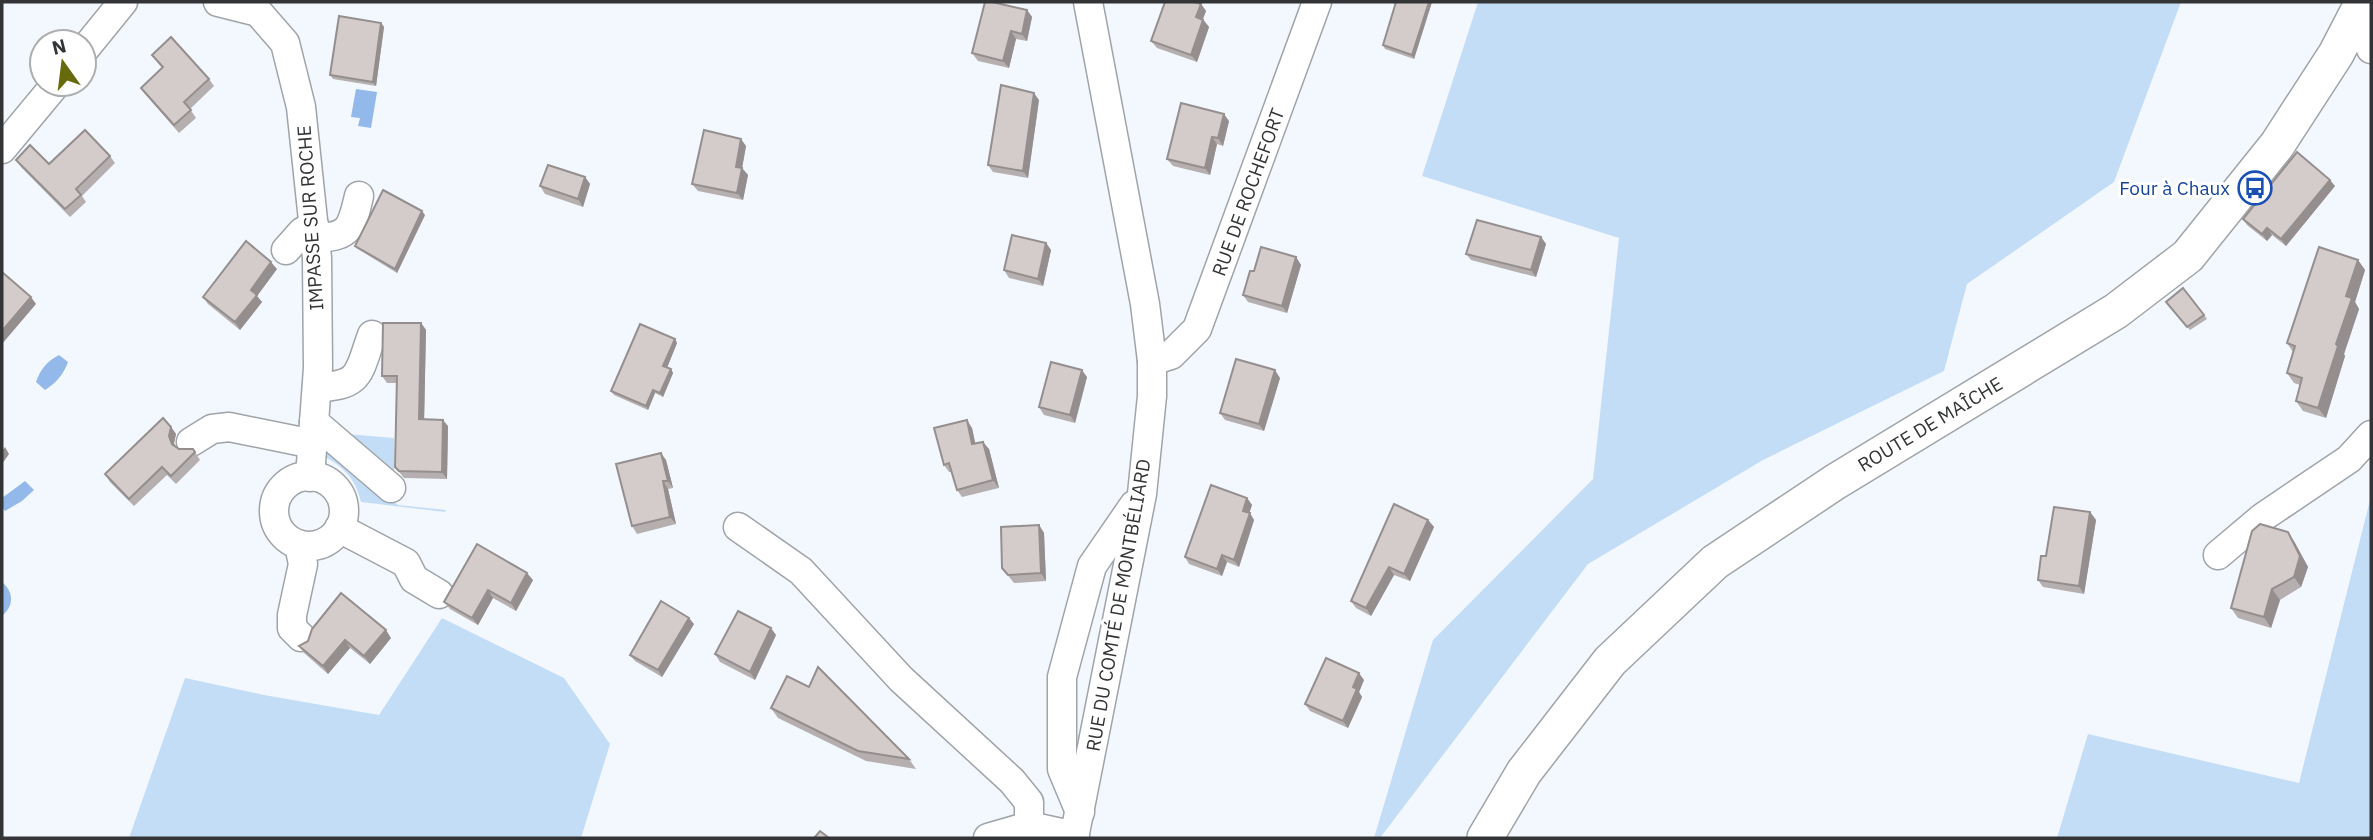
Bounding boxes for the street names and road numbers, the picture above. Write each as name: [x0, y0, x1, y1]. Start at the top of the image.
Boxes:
street label: RUE DE ROCHEFORT: [1206, 105, 1290, 279]
street label: IMPASSE SUR ROCHE: [292, 125, 328, 311]
street label: ROUTE DE MAÎCHE: [1853, 371, 2007, 477]
street label: RUE DU COMTÉ DE MONTBÉLIARD: [1080, 457, 1156, 753]

